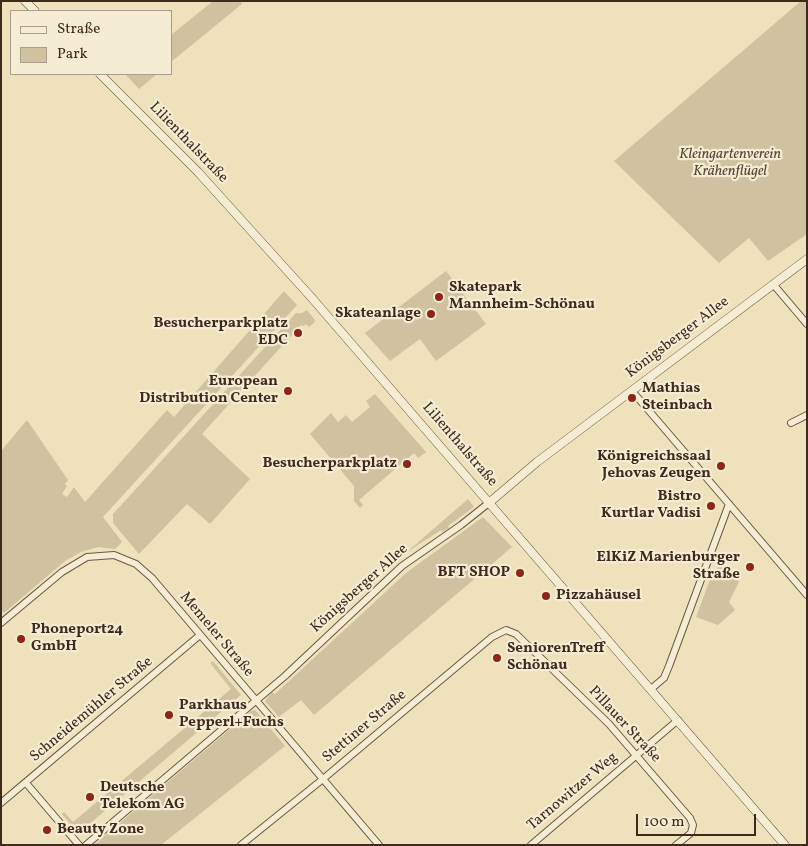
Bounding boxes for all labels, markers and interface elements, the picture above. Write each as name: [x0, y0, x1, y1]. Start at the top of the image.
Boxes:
legend: [10, 10, 172, 75]
text: Straße: [57, 19, 100, 40]
text: Park: [57, 44, 88, 65]
street label: Lilienthalstraße: [145, 99, 231, 187]
park label: Kleingartenverein Krähenflügel: [679, 146, 781, 181]
place label: Skatepark Mannheim-Schönau: [449, 279, 595, 314]
marker: Skatepark Mannheim-Schönau: [433, 291, 445, 303]
street label: Königsberger Allee: [623, 293, 733, 383]
place label: Skateanlage: [335, 305, 421, 323]
marker: Skateanlage: [425, 308, 437, 320]
place label: Besucherparkplatz EDC: [153, 315, 288, 350]
marker: Besucherparkplatz EDC: [292, 327, 304, 339]
place label: European Distribution Center: [139, 373, 278, 408]
place label: Mathias Steinbach: [642, 380, 713, 415]
marker: European Distribution Center: [282, 385, 294, 397]
marker: Mathias Steinbach: [626, 392, 638, 404]
street label: Lilienthalstraße: [418, 399, 500, 491]
place label: Königreichssaal Jehovas Zeugen: [597, 448, 711, 483]
place label: Besucherparkplatz: [262, 455, 397, 473]
marker: Besucherparkplatz: [401, 458, 413, 470]
marker: Königreichssaal Jehovas Zeugen: [715, 460, 727, 472]
place label: Bistro Kurtlar Vadisi: [601, 488, 701, 523]
marker: Bistro Kurtlar Vadisi: [705, 500, 717, 512]
street label: Königsberger Allee: [308, 541, 412, 637]
place label: ElKiZ Marienburger Straße: [597, 549, 740, 584]
marker: ElKiZ Marienburger Straße: [744, 561, 756, 573]
place label: BFT SHOP: [437, 564, 510, 582]
marker: BFT SHOP: [514, 567, 526, 579]
place label: Pizzahäusel: [556, 587, 641, 605]
street label: Memeler Straße: [175, 589, 257, 681]
marker: Pizzahäusel: [540, 590, 552, 602]
place label: Phoneport24 GmbH: [31, 621, 123, 656]
marker: Phoneport24 GmbH: [15, 633, 27, 645]
place label: SeniorenTreff Schönau: [507, 640, 604, 675]
marker: SeniorenTreff Schönau: [491, 652, 503, 664]
street label: Schneidemühler Straße: [27, 653, 157, 767]
street label: Pillauer Straße: [584, 683, 664, 767]
street label: Stettiner Straße: [319, 687, 411, 767]
place label: Parkhaus Pepperl+Fuchs: [179, 697, 284, 732]
marker: Parkhaus Pepperl+Fuchs: [163, 709, 175, 721]
street label: Tarnowitzer Weg: [524, 749, 622, 835]
place label: Deutsche Telekom AG: [100, 779, 185, 814]
marker: Deutsche Telekom AG: [84, 791, 96, 803]
scale bar: [638, 804, 758, 836]
text: 100 m: [644, 812, 684, 833]
place label: Beauty Zone: [57, 821, 144, 839]
marker: Beauty Zone: [41, 824, 53, 836]

